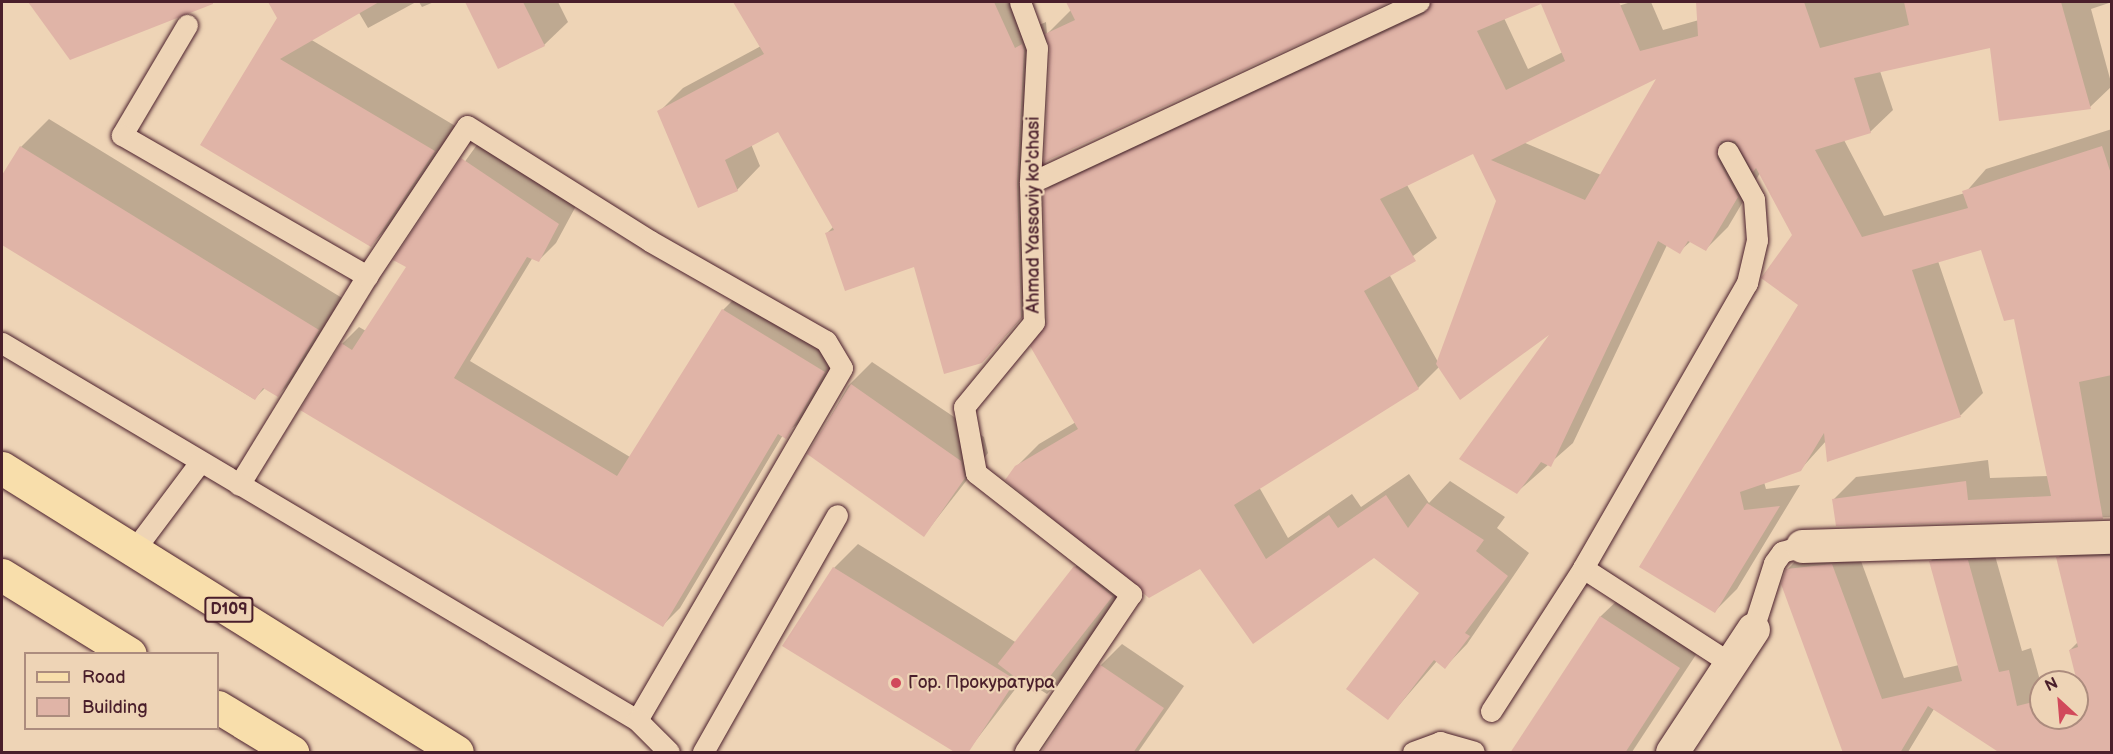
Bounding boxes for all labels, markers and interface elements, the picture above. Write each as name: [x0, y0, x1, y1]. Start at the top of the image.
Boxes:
street label: Ahmad Yassaviy ko'chasi: [1023, 115, 1045, 315]
road number: D109: [204, 597, 254, 623]
legend: [24, 652, 219, 730]
text: Road: [82, 667, 126, 688]
north arrow: [2029, 670, 2089, 730]
place label: Гор. Прокуратура: [908, 672, 1055, 694]
text: N: [2042, 674, 2061, 696]
marker: Гор. Прокуратура: [889, 676, 903, 690]
text: Building: [82, 697, 148, 718]

